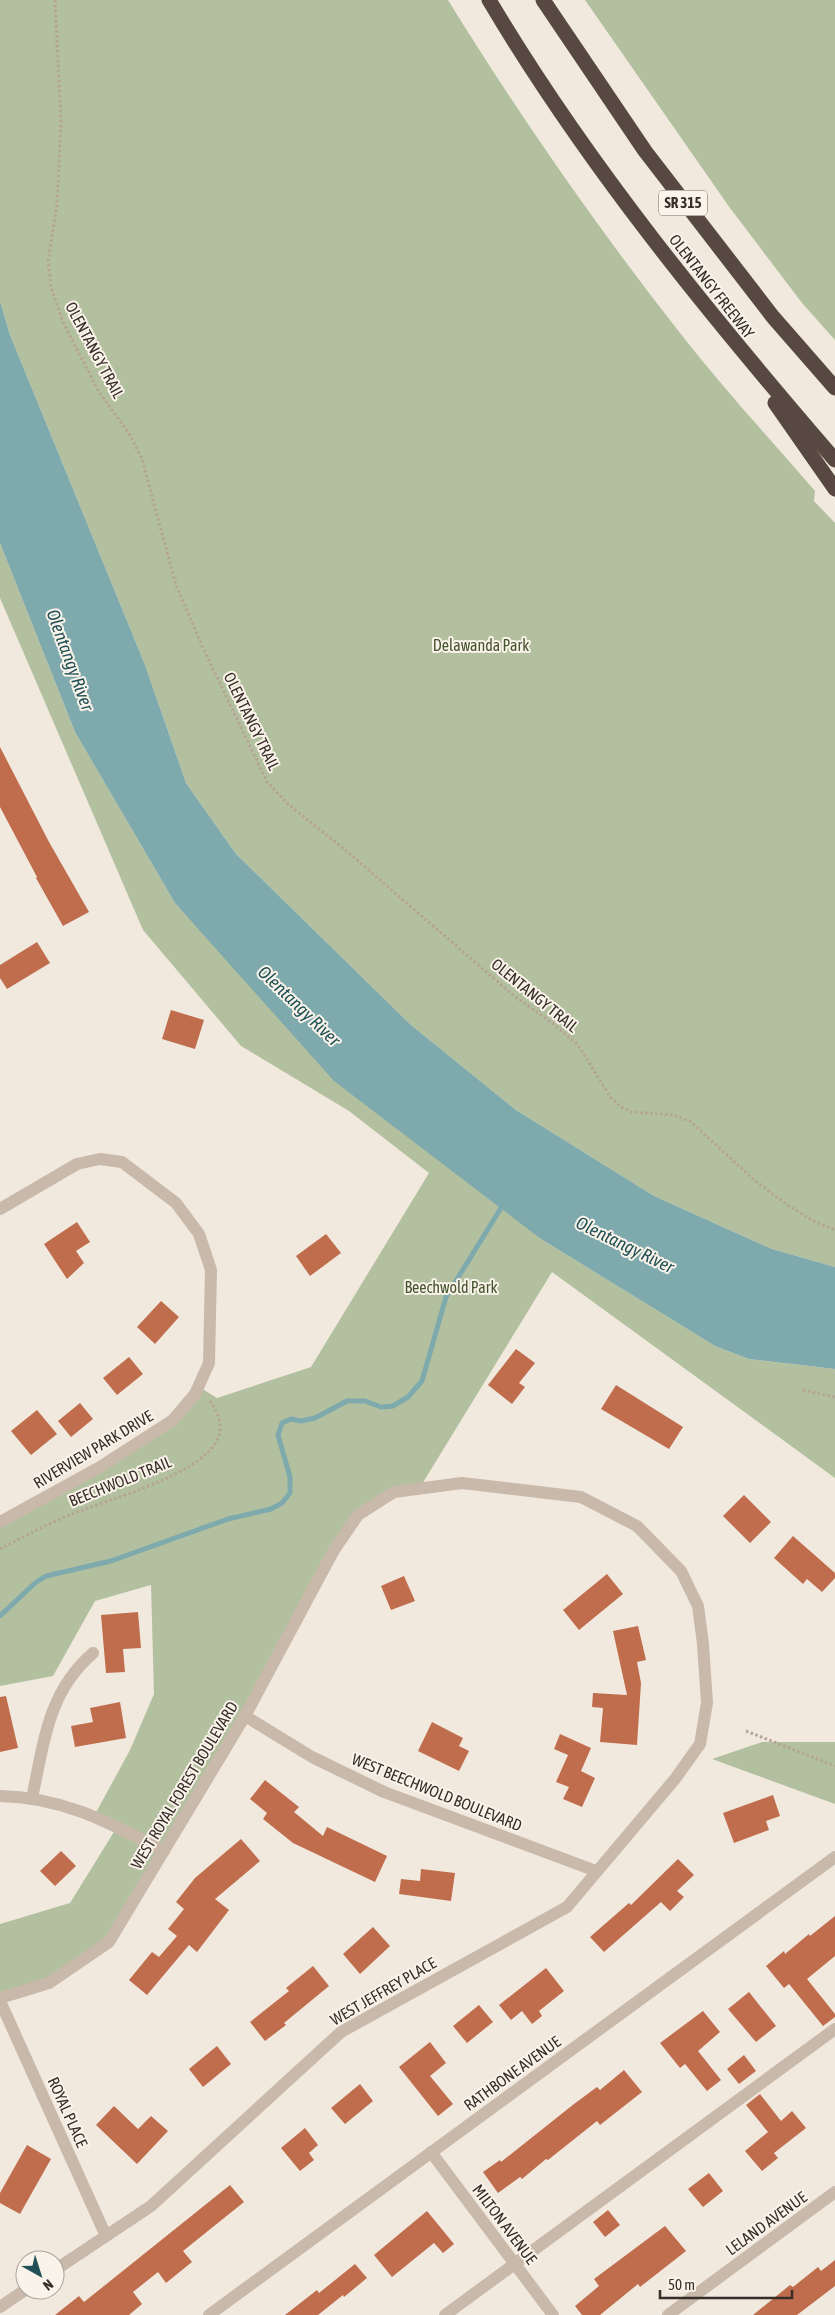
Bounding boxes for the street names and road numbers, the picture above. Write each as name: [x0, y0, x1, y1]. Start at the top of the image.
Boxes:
road number: SR 315: [659, 190, 707, 216]
street label: OLENTANGY FREEWAY: [666, 231, 759, 342]
street label: OLENTANGY TRAIL: [62, 299, 128, 402]
street label: OLENTANGY TRAIL: [221, 669, 284, 773]
street label: OLENTANGY TRAIL: [488, 955, 583, 1036]
street label: RIVERVIEW PARK DRIVE: [30, 1406, 156, 1492]
street label: BEECHWOLD TRAIL: [66, 1452, 175, 1510]
street label: WEST ROYAL FOREST BOULEVARD: [127, 1698, 241, 1872]
street label: WEST BEECHWOLD BOULEVARD: [349, 1750, 525, 1834]
street label: WEST JEFFREY PLACE: [327, 1953, 439, 2029]
street label: RATHBONE AVENUE: [460, 2032, 564, 2114]
street label: ROYAL PLACE: [44, 2074, 92, 2150]
street label: MILTON AVENUE: [469, 2181, 541, 2268]
street label: LELAND AVENUE: [722, 2188, 810, 2258]

